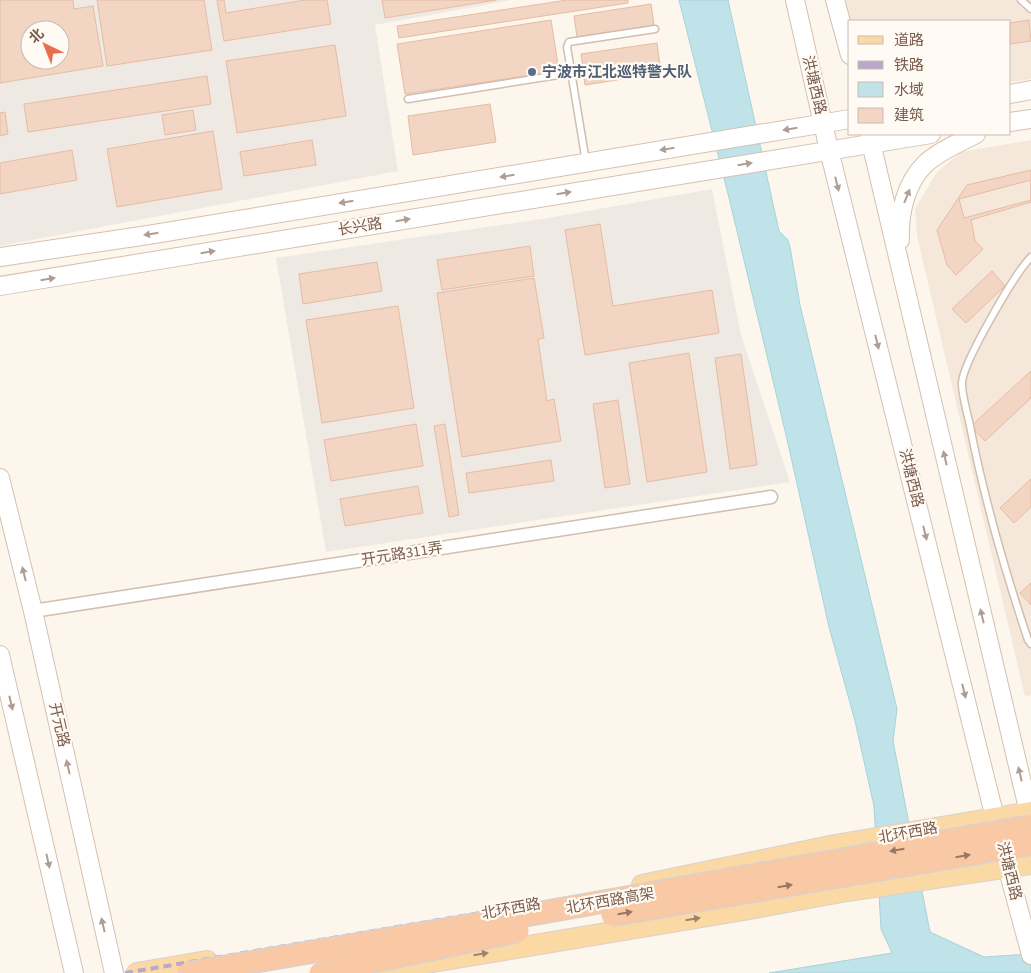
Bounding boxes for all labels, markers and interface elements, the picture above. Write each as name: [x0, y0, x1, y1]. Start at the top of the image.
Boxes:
north arrow: [20, 20, 70, 70]
legend: [848, 20, 1011, 135]
text: 北: [25, 24, 49, 48]
text: 道路: [894, 30, 924, 51]
street label: 洪塘西路: [797, 53, 831, 117]
text: 铁路: [894, 55, 924, 76]
place label: 宁波市江北巡特警大队: [542, 62, 692, 83]
marker: 宁波市江北巡特警大队: [526, 66, 538, 78]
text: 水域: [894, 80, 924, 101]
text: 建筑: [894, 105, 924, 126]
one-way arrow: [782, 125, 798, 133]
one-way arrow: [659, 146, 675, 154]
one-way arrow: [737, 159, 753, 167]
one-way arrow: [498, 172, 514, 180]
one-way arrow: [833, 176, 841, 192]
one-way arrow: [556, 189, 572, 197]
one-way arrow: [903, 189, 911, 203]
one-way arrow: [338, 199, 354, 207]
street label: 长兴路: [336, 213, 384, 241]
one-way arrow: [396, 215, 412, 223]
one-way arrow: [143, 231, 159, 239]
one-way arrow: [201, 248, 217, 256]
one-way arrow: [40, 274, 56, 282]
one-way arrow: [873, 334, 881, 349]
street label: 洪塘西路: [894, 446, 928, 510]
one-way arrow: [941, 450, 949, 465]
one-way arrow: [921, 526, 929, 541]
street label: 开元路311弄: [360, 537, 444, 571]
one-way arrow: [20, 567, 28, 582]
one-way arrow: [978, 608, 986, 623]
one-way arrow: [960, 683, 968, 698]
one-way arrow: [7, 695, 15, 710]
street label: 开元路: [44, 701, 74, 749]
one-way arrow: [64, 759, 72, 774]
one-way arrow: [1016, 766, 1024, 781]
street label: 北环西路: [877, 817, 939, 849]
street label: 洪塘西路: [992, 839, 1026, 903]
one-way arrow: [888, 846, 904, 854]
one-way arrow: [955, 851, 971, 859]
one-way arrow: [44, 853, 52, 868]
one-way arrow: [778, 881, 794, 889]
street label: 北环西路高架: [564, 883, 656, 919]
street label: 北环西路: [480, 893, 542, 925]
one-way arrow: [617, 909, 633, 917]
one-way arrow: [685, 914, 701, 922]
one-way arrow: [99, 918, 107, 933]
one-way arrow: [473, 949, 489, 957]

